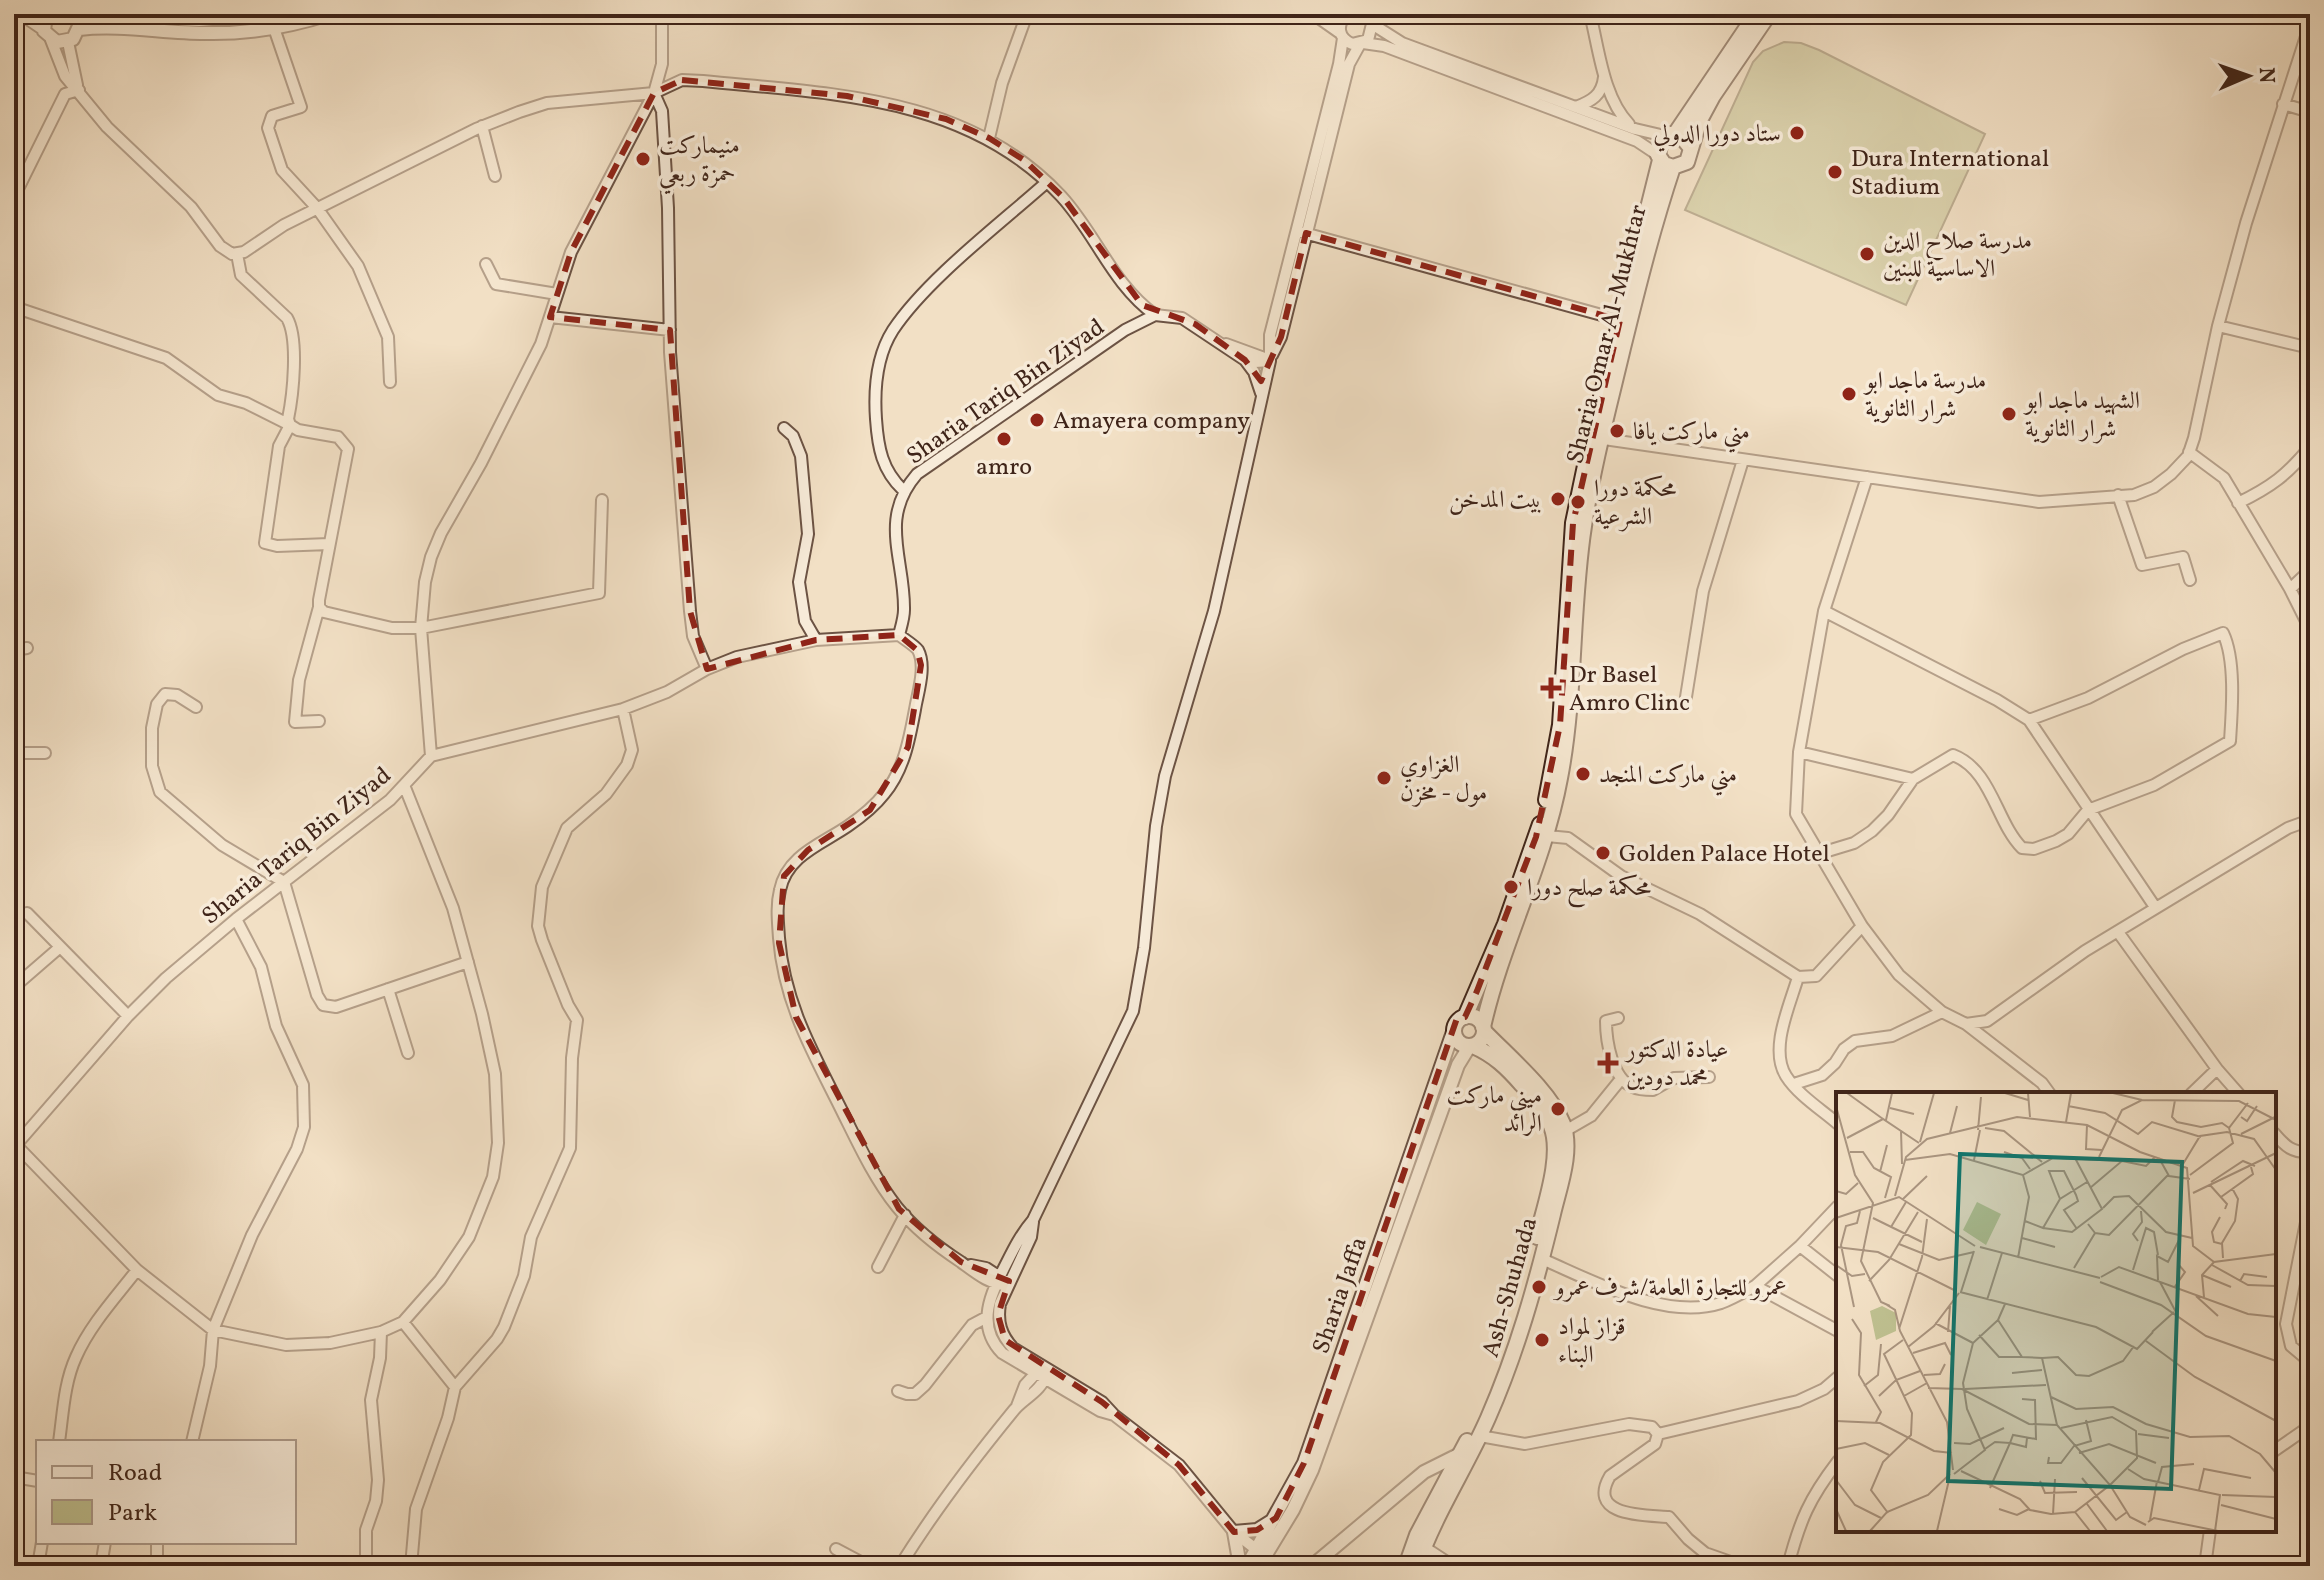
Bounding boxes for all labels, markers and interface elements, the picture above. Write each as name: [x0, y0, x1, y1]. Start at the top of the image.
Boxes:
north arrow: [2208, 36, 2288, 116]
text: N: [2250, 67, 2281, 84]
place label: ستاد دورا الدولي: [1653, 118, 1781, 152]
marker: ستاد دورا الدولي: [1788, 124, 1806, 142]
place label: منيماركت حمزة ربعي: [659, 130, 740, 195]
place label: Dura International Stadium: [1851, 143, 2049, 205]
marker: منيماركت حمزة ربعي: [634, 150, 652, 168]
marker: Dura International Stadium: [1826, 163, 1844, 181]
street label: Sharia Omar Al-Mukhtar: [1559, 201, 1657, 468]
place label: مدرسة صلاح الدين الاساسية للبنين: [1883, 225, 2032, 287]
marker: مدرسة صلاح الدين الاساسية للبنين: [1858, 245, 1876, 263]
street label: Sharia Tariq Bin Ziyad: [900, 311, 1112, 474]
place label: مدرسة ماجد ابو شرار الثانوية: [1863, 365, 1986, 427]
marker: مدرسة ماجد ابو شرار الثانوية: [1840, 385, 1858, 403]
place label: الشهيد ماجد ابو شرار الثانوية: [2023, 385, 2140, 447]
place label: Amayera company: [1053, 405, 1250, 439]
marker: الشهيد ماجد ابو شرار الثانوية: [2000, 405, 2018, 423]
marker: Amayera company: [1028, 411, 1046, 429]
place label: مني ماركت يافا: [1633, 416, 1750, 453]
marker: مني ماركت يافا: [1608, 422, 1626, 440]
marker: amro: [995, 430, 1013, 448]
place label: amro: [976, 451, 1032, 485]
place label: محكمة دورا الشرعية: [1594, 473, 1677, 535]
place label: بيت المدخن: [1449, 484, 1542, 518]
marker: بيت المدخن: [1549, 490, 1567, 508]
marker: محكمة دورا الشرعية: [1569, 493, 1587, 511]
place label: Dr Basel Amro Clinc: [1569, 659, 1690, 721]
marker: Dr Basel Amro Clinc: [1540, 677, 1562, 699]
place label: الغزاوي مول - مخزن: [1400, 749, 1487, 811]
street label: Sharia Tariq Bin Ziyad: [195, 759, 399, 934]
place label: مني ماركت المنجد: [1599, 759, 1737, 796]
marker: مني ماركت المنجد: [1574, 765, 1592, 783]
marker: الغزاوي مول - مخزن: [1375, 769, 1393, 787]
place label: Golden Palace Hotel: [1619, 838, 1830, 872]
marker: Golden Palace Hotel: [1594, 844, 1612, 862]
place label: محكمة صلح دورا: [1527, 872, 1651, 908]
marker: محكمة صلح دورا: [1502, 878, 1520, 896]
place label: عيادة الدكتور محمد دودين: [1624, 1034, 1728, 1096]
marker: عيادة الدكتور محمد دودين: [1597, 1052, 1619, 1074]
place label: ميني ماركت الرائد: [1447, 1080, 1542, 1142]
inset map: [1836, 1092, 2276, 1532]
marker: ميني ماركت الرائد: [1549, 1100, 1567, 1118]
street label: Ash-Shuhada: [1475, 1213, 1547, 1362]
street label: Sharia Jaffa: [1305, 1233, 1377, 1359]
place label: عمرو للتجارة العامة/شرف عمرو: [1552, 1272, 1787, 1306]
marker: عمرو للتجارة العامة/شرف عمرو: [1530, 1278, 1548, 1296]
place label: قزاز لمواد البناء: [1558, 1311, 1626, 1373]
marker: قزاز لمواد البناء: [1533, 1331, 1551, 1349]
legend: [36, 1440, 296, 1544]
text: Road: [108, 1457, 162, 1491]
text: Park: [108, 1497, 157, 1531]

